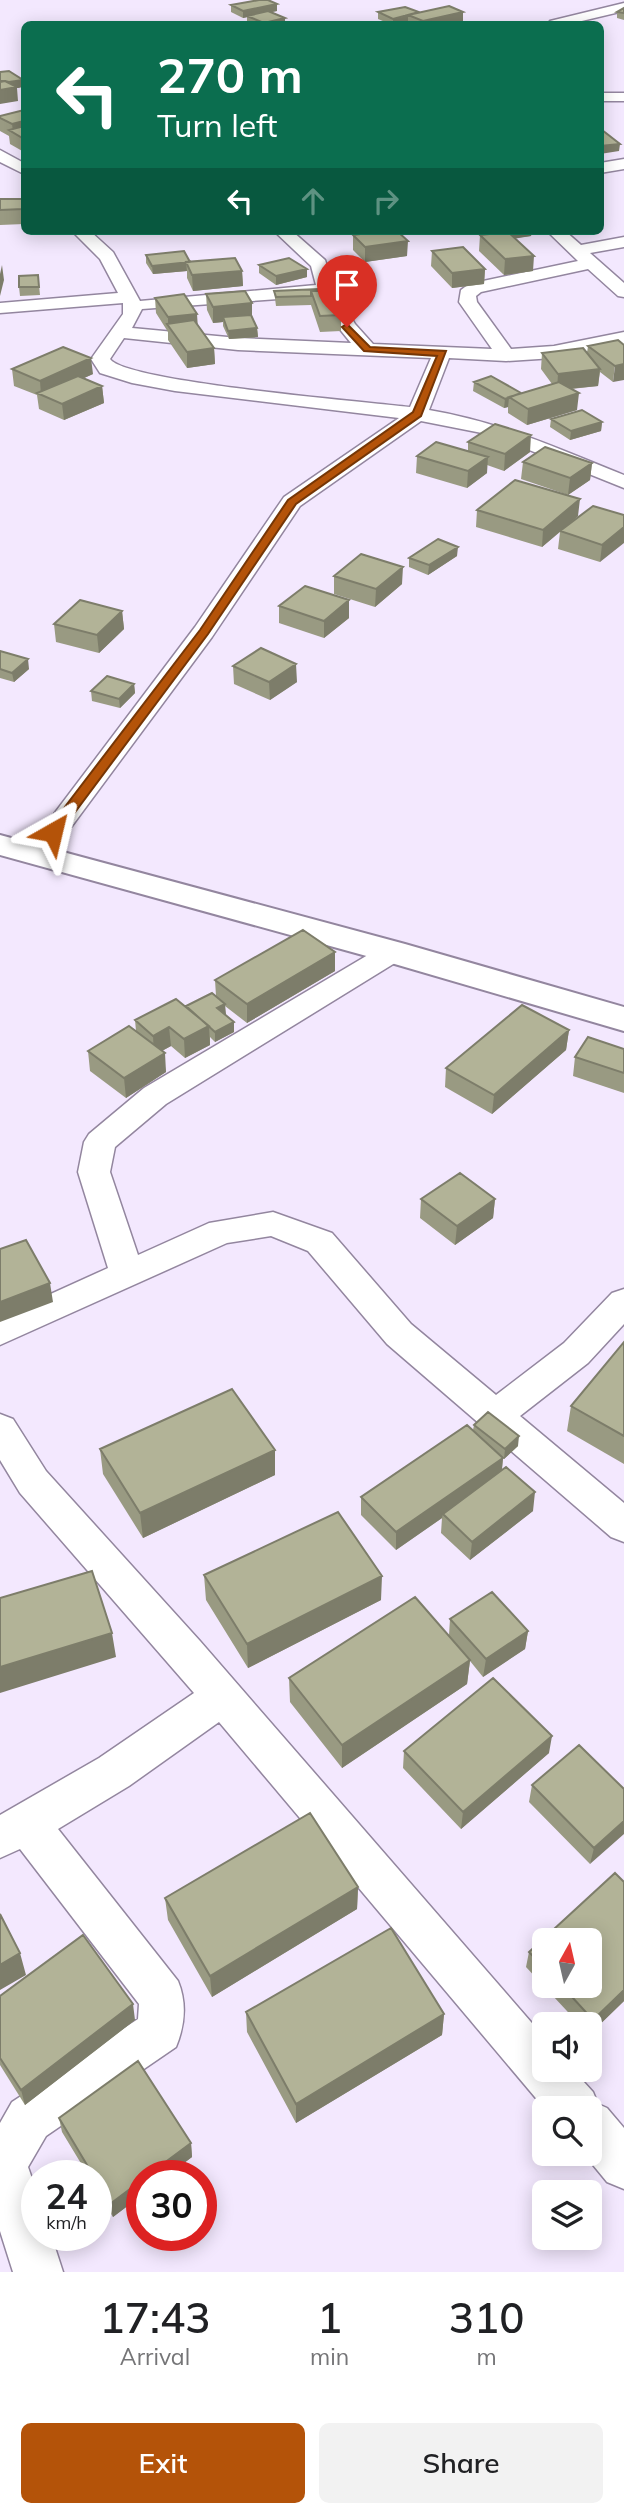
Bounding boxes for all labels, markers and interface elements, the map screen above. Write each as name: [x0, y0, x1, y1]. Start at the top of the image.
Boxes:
text: 270 m: [157, 44, 303, 105]
icon: left: [42, 49, 133, 140]
text: Turn left: [157, 105, 277, 145]
icon: left: [221, 182, 259, 220]
icon: ahead: [294, 182, 332, 220]
icon: right: [367, 182, 405, 220]
pin: [317, 255, 377, 327]
icon: arrive: [328, 266, 366, 304]
position arrow: [16.0, 795, 90.0, 869]
north arrow: [532, 1928, 602, 1998]
map controls: [532, 1928, 602, 2250]
button: sound: [532, 2012, 602, 2082]
button: search: [532, 2096, 602, 2166]
speed limit sign: 30: [126, 2160, 217, 2251]
text: 24: [45, 2174, 88, 2218]
button: layers: [532, 2180, 602, 2250]
text: km/h: [46, 2211, 87, 2234]
text: 17:43: [100, 2291, 210, 2344]
text: 1: [317, 2291, 342, 2344]
text: 310: [449, 2291, 524, 2344]
text: Arrival: [120, 2342, 190, 2371]
text: min: [310, 2342, 349, 2371]
text: m: [476, 2342, 497, 2371]
button: Exit: [21, 2423, 305, 2503]
button: Share: [319, 2423, 603, 2503]

